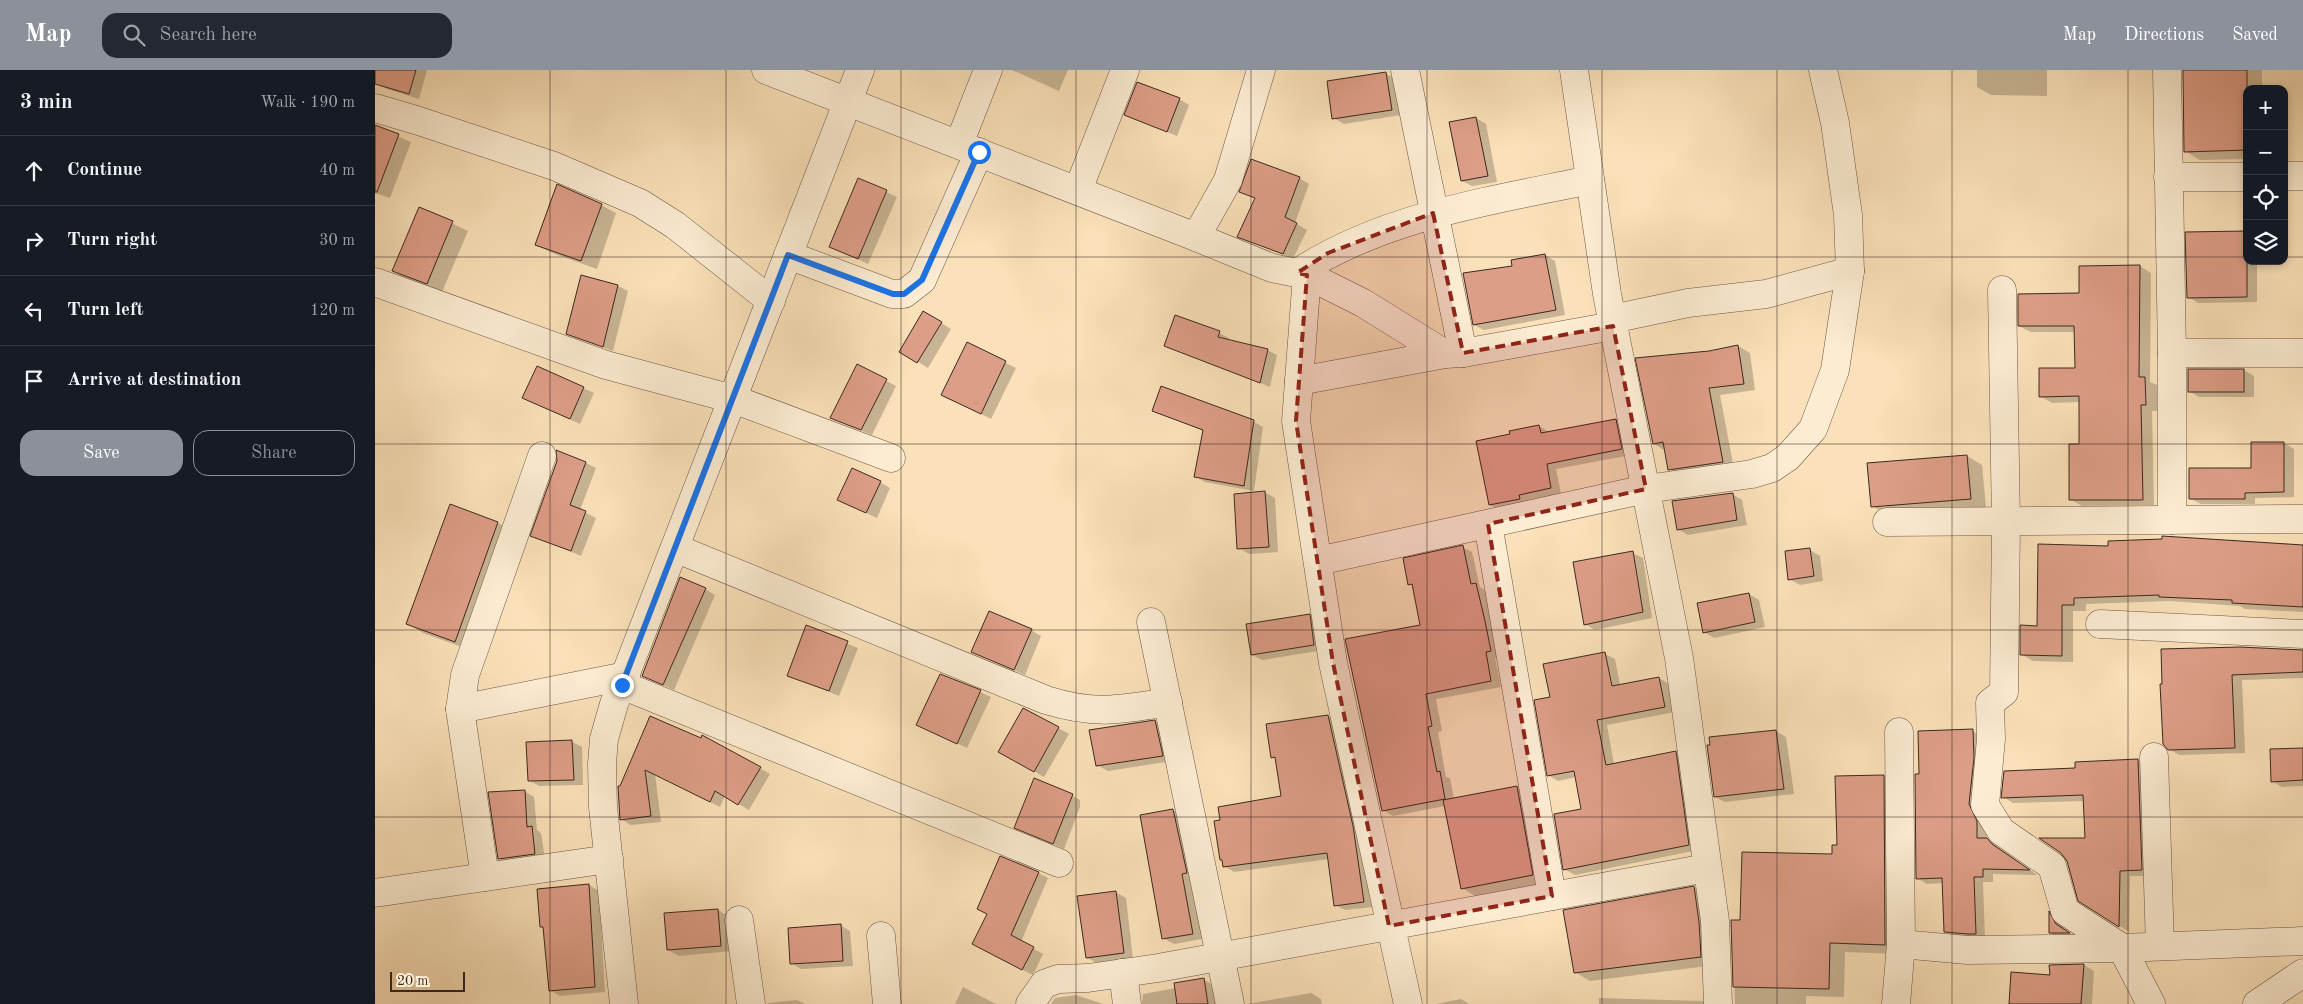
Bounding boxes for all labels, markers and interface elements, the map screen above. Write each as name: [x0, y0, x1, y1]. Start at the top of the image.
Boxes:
search box: [102, 13, 452, 58]
icon: search: [120, 21, 148, 49]
text: Map: [25, 23, 72, 47]
text: Search here: [160, 26, 257, 45]
text: Map: [2063, 26, 2096, 44]
text: Directions: [2124, 26, 2204, 44]
text: Saved: [2232, 26, 2278, 44]
map controls: [2243, 85, 2288, 265]
button: +: [2243, 85, 2288, 130]
text: 3 min: [20, 92, 73, 113]
text: Walk · 190 m: [260, 95, 355, 111]
button: −: [2243, 130, 2288, 175]
route start: [968, 141, 991, 164]
icon: ahead: [20, 157, 48, 185]
text: Continue: [67, 161, 142, 180]
text: 40 m: [319, 163, 355, 179]
button: locate: [2243, 175, 2288, 220]
button: layers: [2243, 220, 2288, 265]
icon: right: [20, 227, 48, 255]
text: Turn right: [67, 231, 157, 250]
text: 30 m: [319, 233, 355, 249]
icon: left: [20, 297, 48, 325]
text: Turn left: [67, 301, 144, 320]
text: 120 m: [310, 303, 355, 319]
icon: arrive: [20, 367, 48, 395]
text: Arrive at destination: [67, 371, 241, 390]
button: Save: [20, 430, 183, 476]
button: Share: [193, 430, 355, 476]
route end: [611, 674, 634, 697]
scale bar: [390, 969, 465, 992]
text: 20 m: [397, 974, 428, 988]

